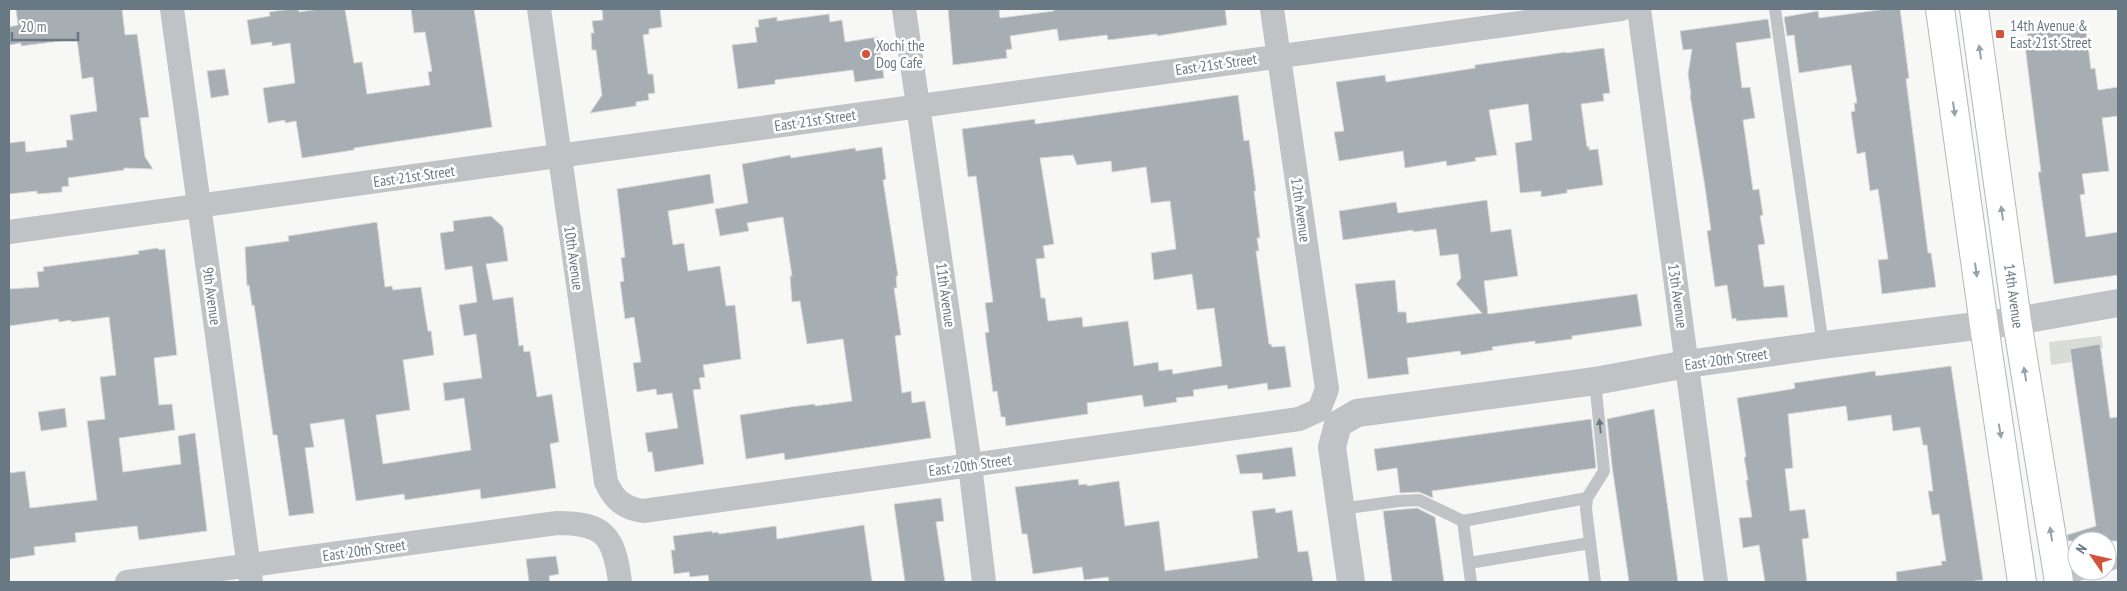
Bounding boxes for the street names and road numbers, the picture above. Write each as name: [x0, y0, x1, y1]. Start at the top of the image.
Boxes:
street label: East 21st Street: [1174, 49, 1258, 79]
street label: East 21st Street: [773, 105, 857, 135]
street label: East 21st Street: [372, 161, 456, 191]
street label: 12th Avenue: [1287, 177, 1315, 243]
street label: 10th Avenue: [560, 225, 588, 291]
street label: 11th Avenue: [932, 262, 960, 328]
street label: 13th Avenue: [1664, 263, 1692, 329]
street label: 14th Avenue: [2000, 263, 2028, 329]
street label: 9th Avenue: [199, 266, 225, 326]
street label: East 20th Street: [1683, 344, 1769, 374]
street label: East 20th Street: [927, 450, 1013, 480]
street label: East 20th Street: [321, 535, 407, 565]

